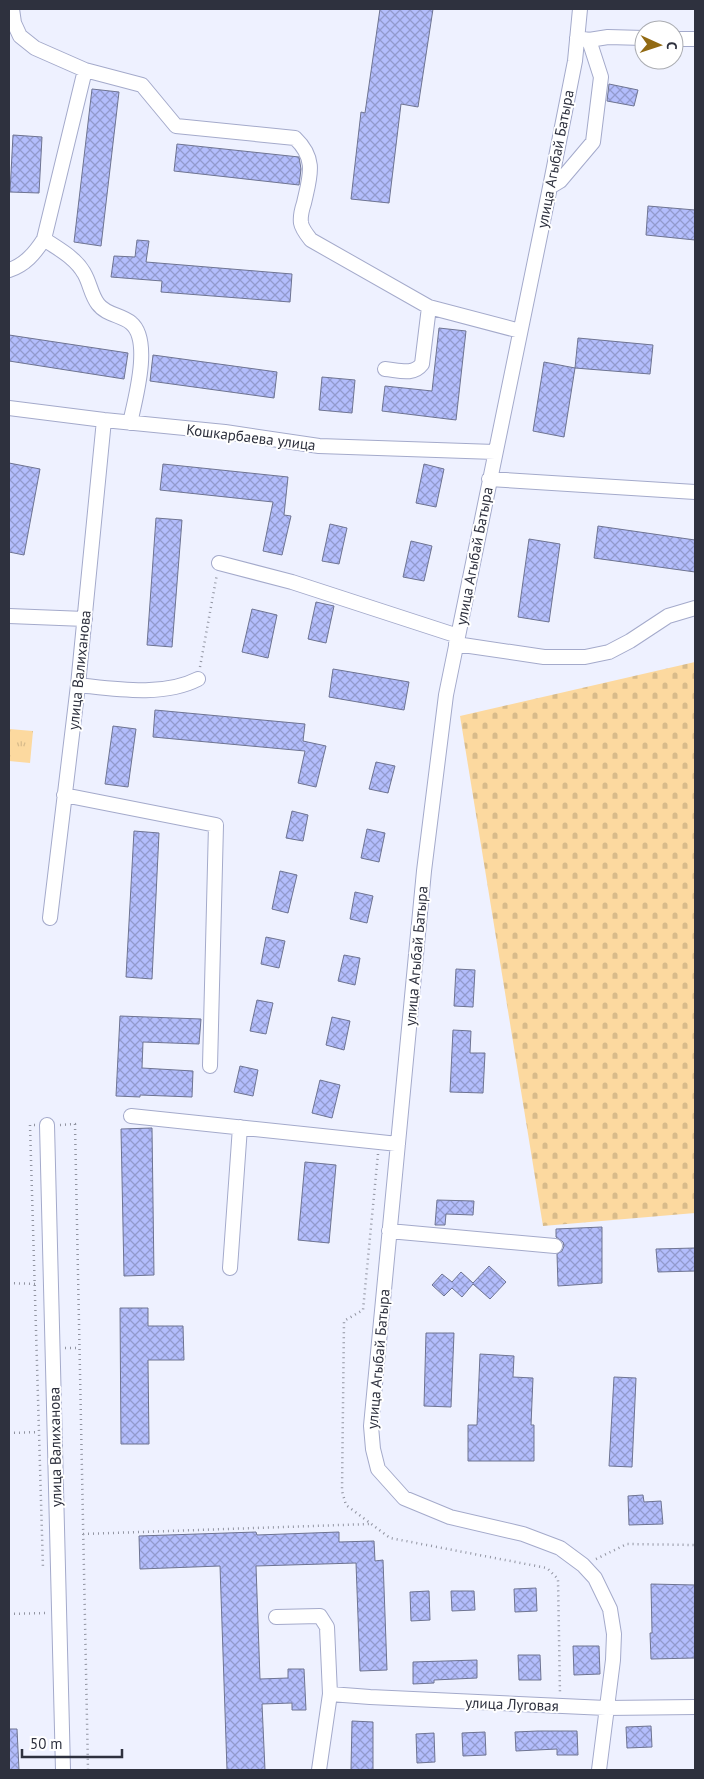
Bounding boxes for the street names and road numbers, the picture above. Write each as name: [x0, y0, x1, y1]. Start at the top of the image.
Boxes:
street label: улица Агыбай Батыра: [532, 88, 578, 230]
street label: Кошкарбаева улица: [185, 420, 317, 454]
street label: улица Агыбай Батыра: [451, 485, 497, 627]
street label: улица Валиханова: [63, 609, 95, 731]
street label: улица Агыбай Батыра: [400, 885, 432, 1027]
street label: улица Агыбай Батыра: [362, 1288, 394, 1430]
street label: улица Валиханова: [44, 1387, 66, 1507]
street label: улица Луговая: [465, 1693, 559, 1715]

